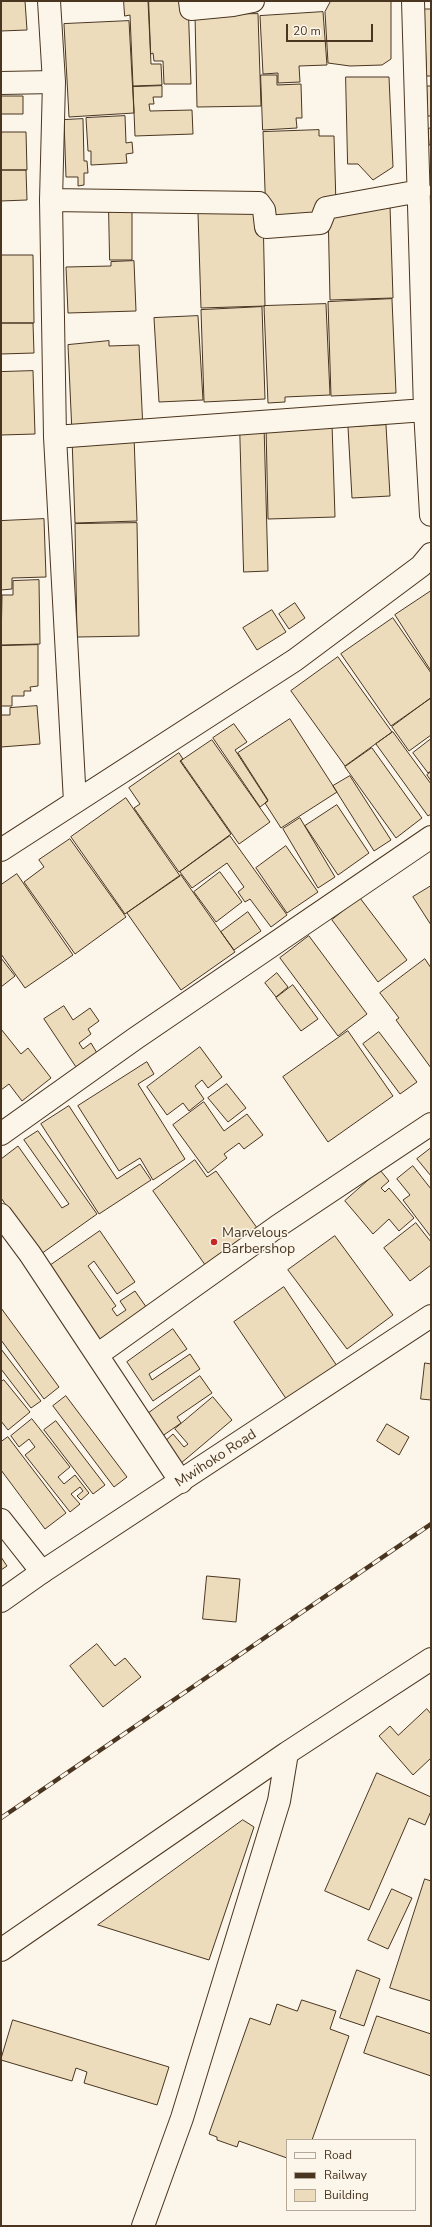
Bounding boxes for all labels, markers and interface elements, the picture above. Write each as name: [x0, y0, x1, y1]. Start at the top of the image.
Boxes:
scale bar: [288, 16, 375, 42]
text: 20 m: [293, 23, 321, 39]
place label: Marvelous Barbershop: [222, 1226, 295, 1258]
marker: Marvelous Barbershop: [209, 1237, 219, 1247]
street label: Mwihoko Road: [172, 1426, 260, 1492]
legend: [286, 2139, 416, 2211]
text: Road: [324, 2147, 352, 2163]
text: Railway: [324, 2167, 367, 2183]
text: Building: [324, 2187, 369, 2203]

